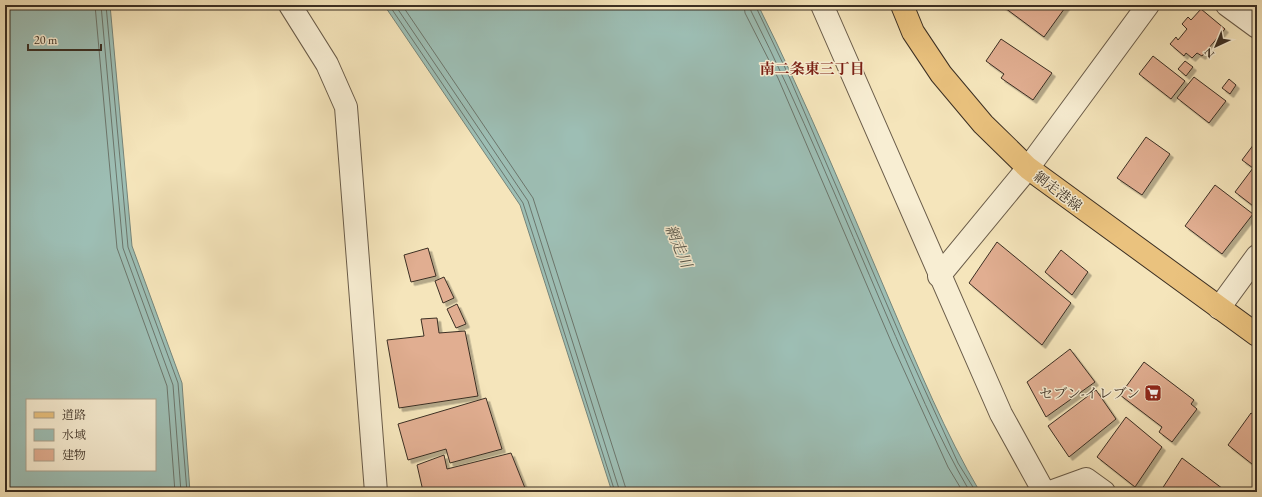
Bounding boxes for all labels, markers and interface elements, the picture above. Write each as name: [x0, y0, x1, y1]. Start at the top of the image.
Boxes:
scale bar: [28, 26, 101, 52]
north arrow: [1196, 26, 1236, 66]
text: 20 m: [34, 32, 58, 48]
text: N: [1201, 45, 1217, 61]
district label: 南二条東三丁目: [759, 59, 865, 78]
street label: 網走港線: [1030, 167, 1086, 215]
water label: 網走川: [661, 222, 697, 272]
supermarket icon: セブン-イレブン: [1143, 383, 1163, 403]
place label: セブン-イレブン: [1039, 384, 1140, 402]
legend: [26, 399, 156, 471]
text: 道路: [62, 407, 86, 423]
text: 水域: [62, 427, 86, 443]
text: 建物: [62, 447, 86, 463]

